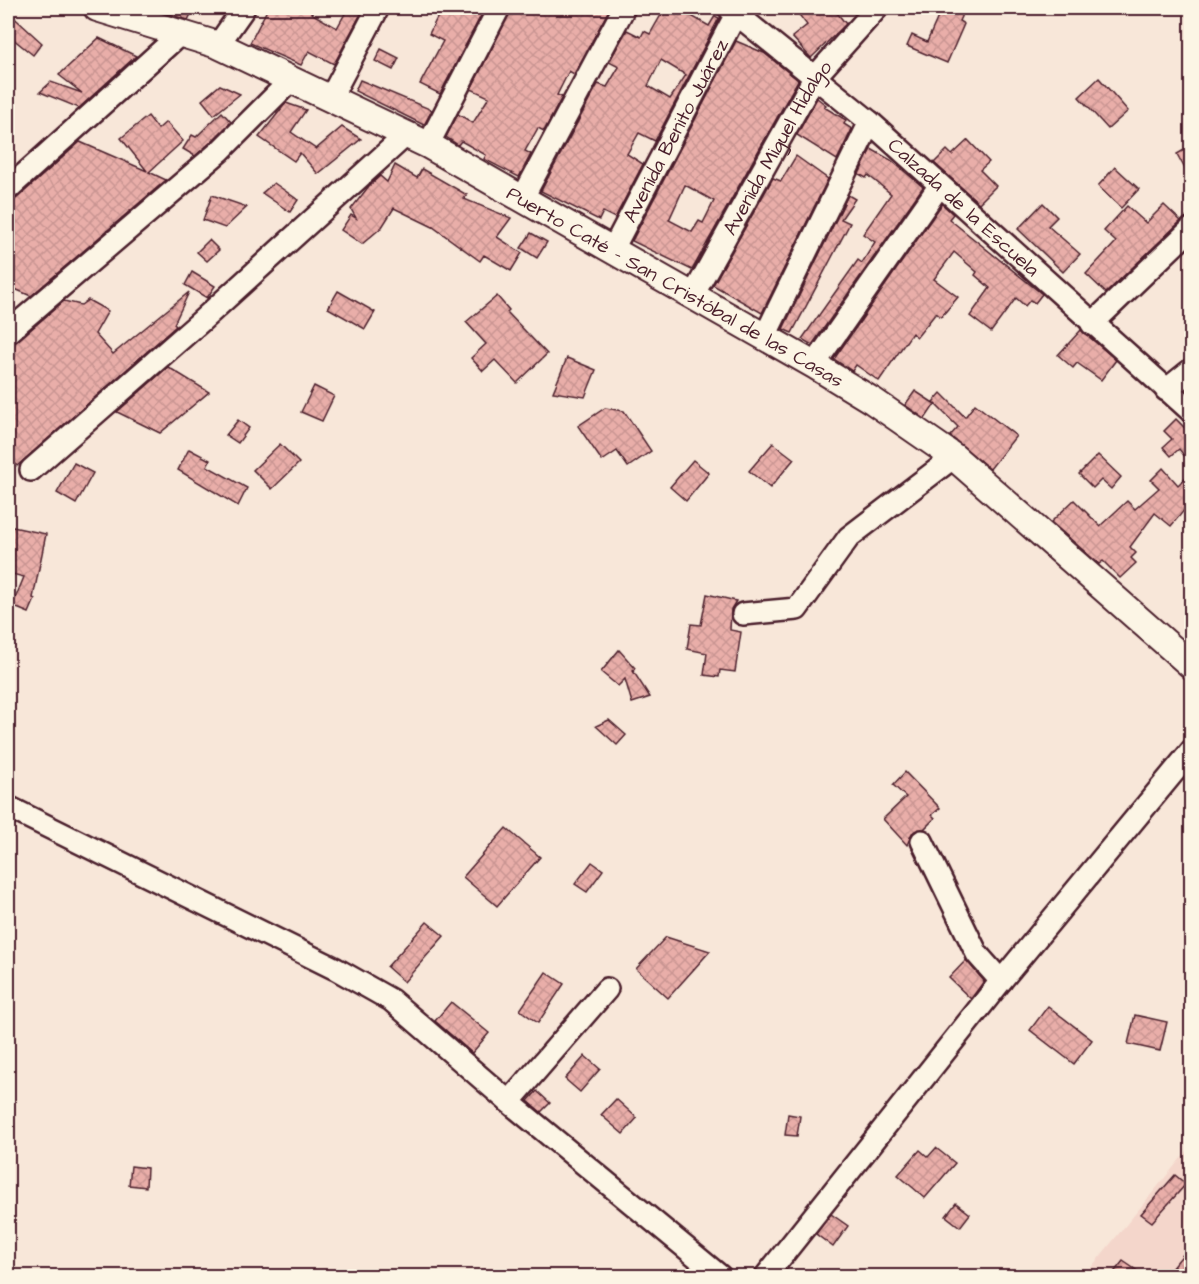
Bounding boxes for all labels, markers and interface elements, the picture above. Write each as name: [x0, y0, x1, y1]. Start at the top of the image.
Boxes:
street label: Avenida Benito Juárez: [616, 34, 736, 227]
street label: Avenida Miguel Hidalgo: [716, 54, 839, 240]
street label: Calzada de la Escuela: [881, 132, 1045, 283]
street label: Puerto Caté - San Cristóbal de las Casas: [501, 180, 849, 395]

